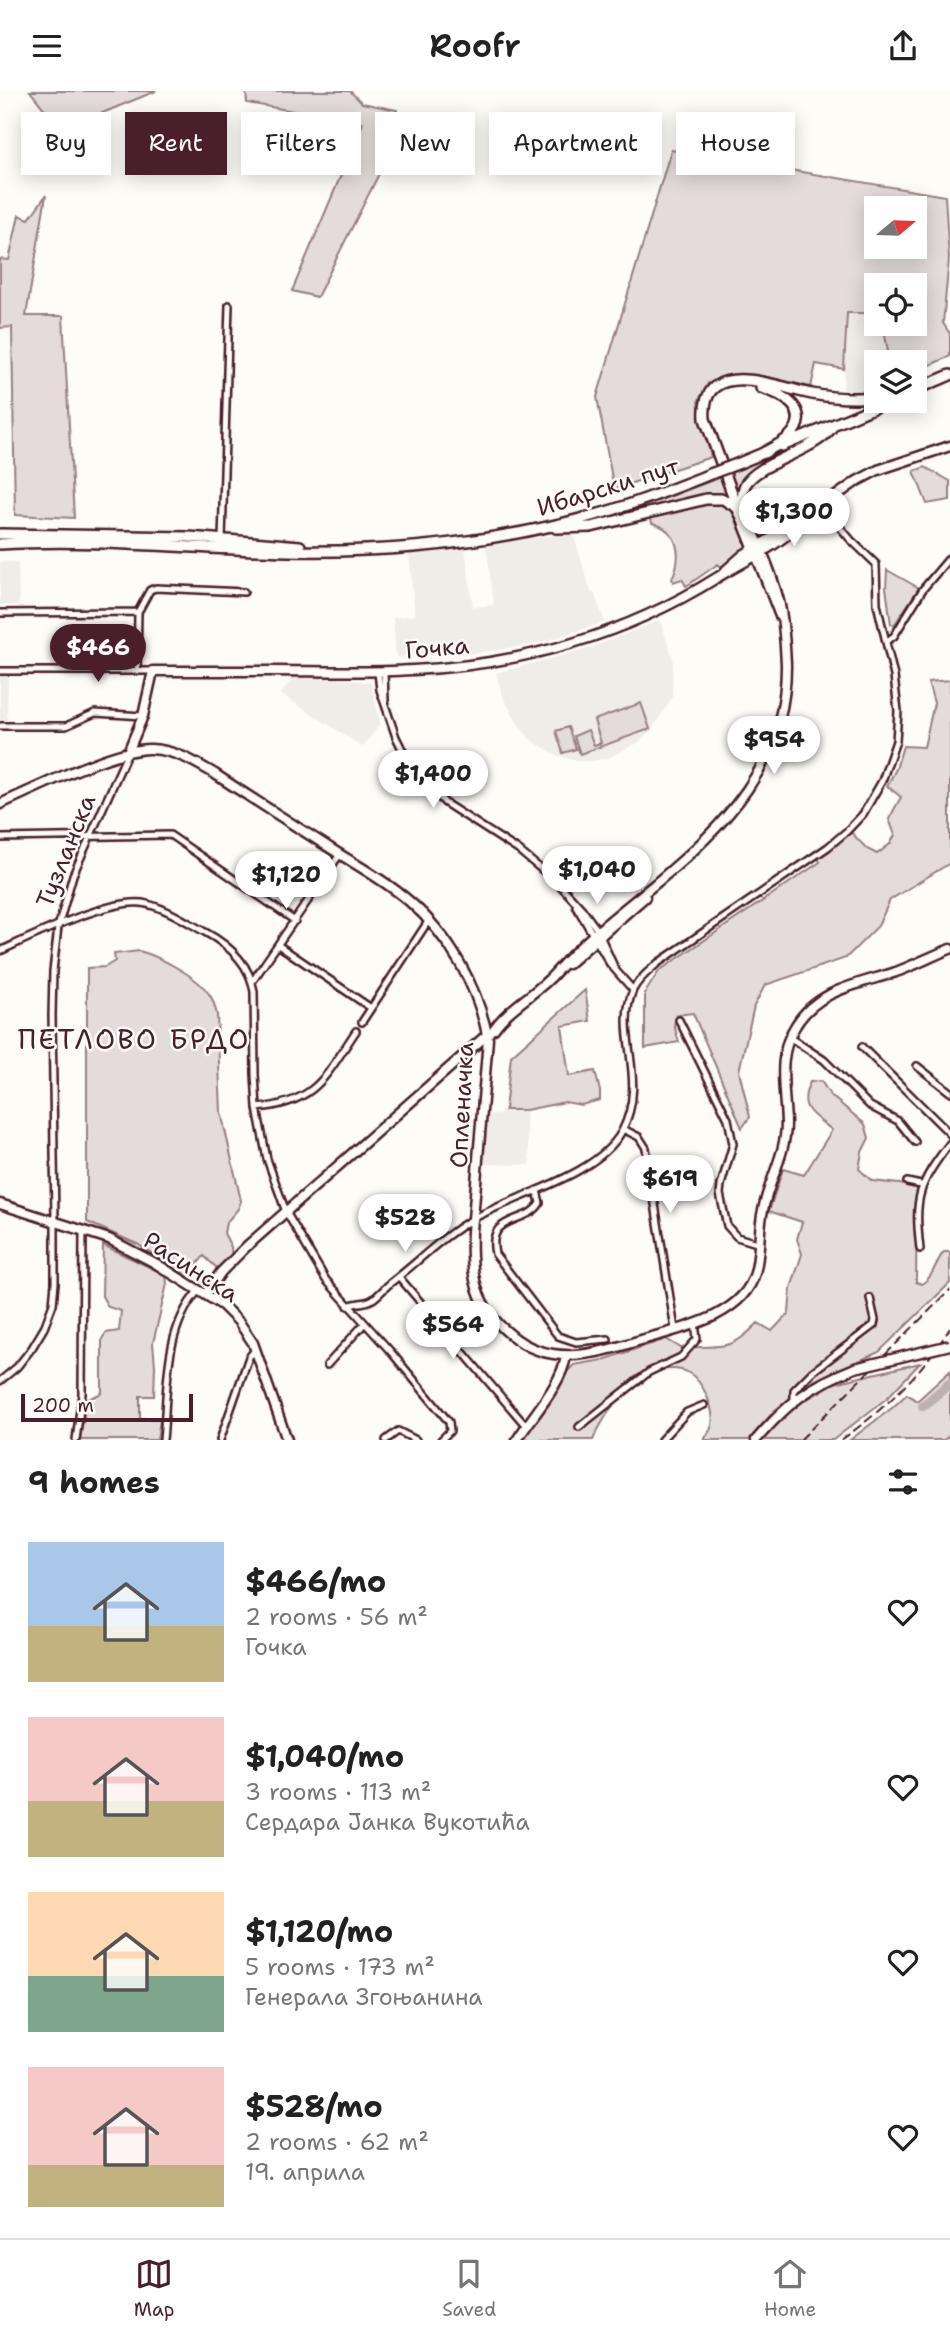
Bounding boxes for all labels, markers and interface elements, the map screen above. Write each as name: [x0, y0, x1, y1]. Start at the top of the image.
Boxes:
text: Roofr: [429, 24, 521, 67]
icon: menu: [28, 27, 66, 65]
icon: share: [884, 27, 922, 65]
chip: Buy: [21, 112, 111, 175]
chip: Rent: [125, 112, 227, 175]
chip: Filters: [241, 112, 361, 175]
chip: New: [375, 112, 475, 175]
chip: Apartment: [489, 112, 662, 175]
chip: House: [676, 112, 795, 175]
north arrow: [864, 196, 928, 259]
map controls: [864, 196, 927, 413]
button: locate: [864, 273, 927, 336]
button: layers: [864, 350, 927, 413]
street label: Ибарски пут: [533, 450, 684, 524]
pin: $1,300: [737, 489, 851, 548]
text: $1,300: [755, 496, 833, 526]
pin: $466: [57, 625, 139, 684]
street label: Гочка: [404, 629, 470, 667]
text: $466: [66, 632, 130, 662]
pin: $954: [733, 717, 815, 776]
text: $954: [743, 724, 805, 754]
pin: $1,400: [376, 751, 490, 810]
text: $1,400: [394, 758, 472, 788]
street label: Тузланска: [29, 790, 103, 912]
pin: $1,040: [540, 847, 654, 906]
pin: $1,120: [229, 851, 343, 911]
text: $1,040: [558, 854, 636, 884]
text: $1,120: [251, 859, 321, 889]
district label: ПЕТЛОВО БРДО: [18, 1020, 250, 1058]
street label: Опленачка: [443, 1041, 481, 1169]
pin: $619: [629, 1155, 711, 1215]
text: $619: [642, 1163, 698, 1193]
pin: $528: [364, 1195, 446, 1254]
text: $528: [374, 1202, 436, 1232]
street label: Расинска: [137, 1224, 245, 1310]
pin: $564: [412, 1301, 494, 1361]
text: $564: [422, 1309, 484, 1339]
scale bar: [21, 1391, 192, 1423]
text: 200 m: [32, 1393, 94, 1418]
text: 9 homes: [28, 1462, 160, 1503]
icon: filters: [884, 1463, 922, 1501]
text: $466/mo: [245, 1561, 386, 1602]
icon: home: [84, 1570, 168, 1654]
icon: heart: [884, 1593, 922, 1631]
text: 2 rooms · 56 m²: [245, 1602, 428, 1632]
text: Гочка: [245, 1632, 307, 1662]
text: $1,040/mo: [245, 1736, 404, 1777]
icon: home: [84, 1745, 168, 1829]
icon: heart: [884, 1768, 922, 1806]
text: 3 rooms · 113 m²: [245, 1777, 431, 1807]
text: Сердара Јанка Вукотића: [245, 1807, 530, 1837]
text: $1,120/mo: [245, 1911, 393, 1952]
icon: home: [84, 1920, 168, 2004]
icon: heart: [884, 1943, 922, 1981]
text: 5 rooms · 173 m²: [245, 1952, 435, 1982]
text: Генерала Згоњанина: [245, 1982, 483, 2012]
text: $528/mo: [245, 2086, 383, 2127]
icon: home: [84, 2095, 168, 2179]
icon: heart: [884, 2118, 922, 2156]
text: 2 rooms · 62 m²: [245, 2127, 429, 2157]
text: 19. априла: [245, 2157, 365, 2187]
tab: Map: [134, 2255, 175, 2322]
tab: Saved: [442, 2255, 496, 2322]
tab: Home: [764, 2255, 816, 2322]

